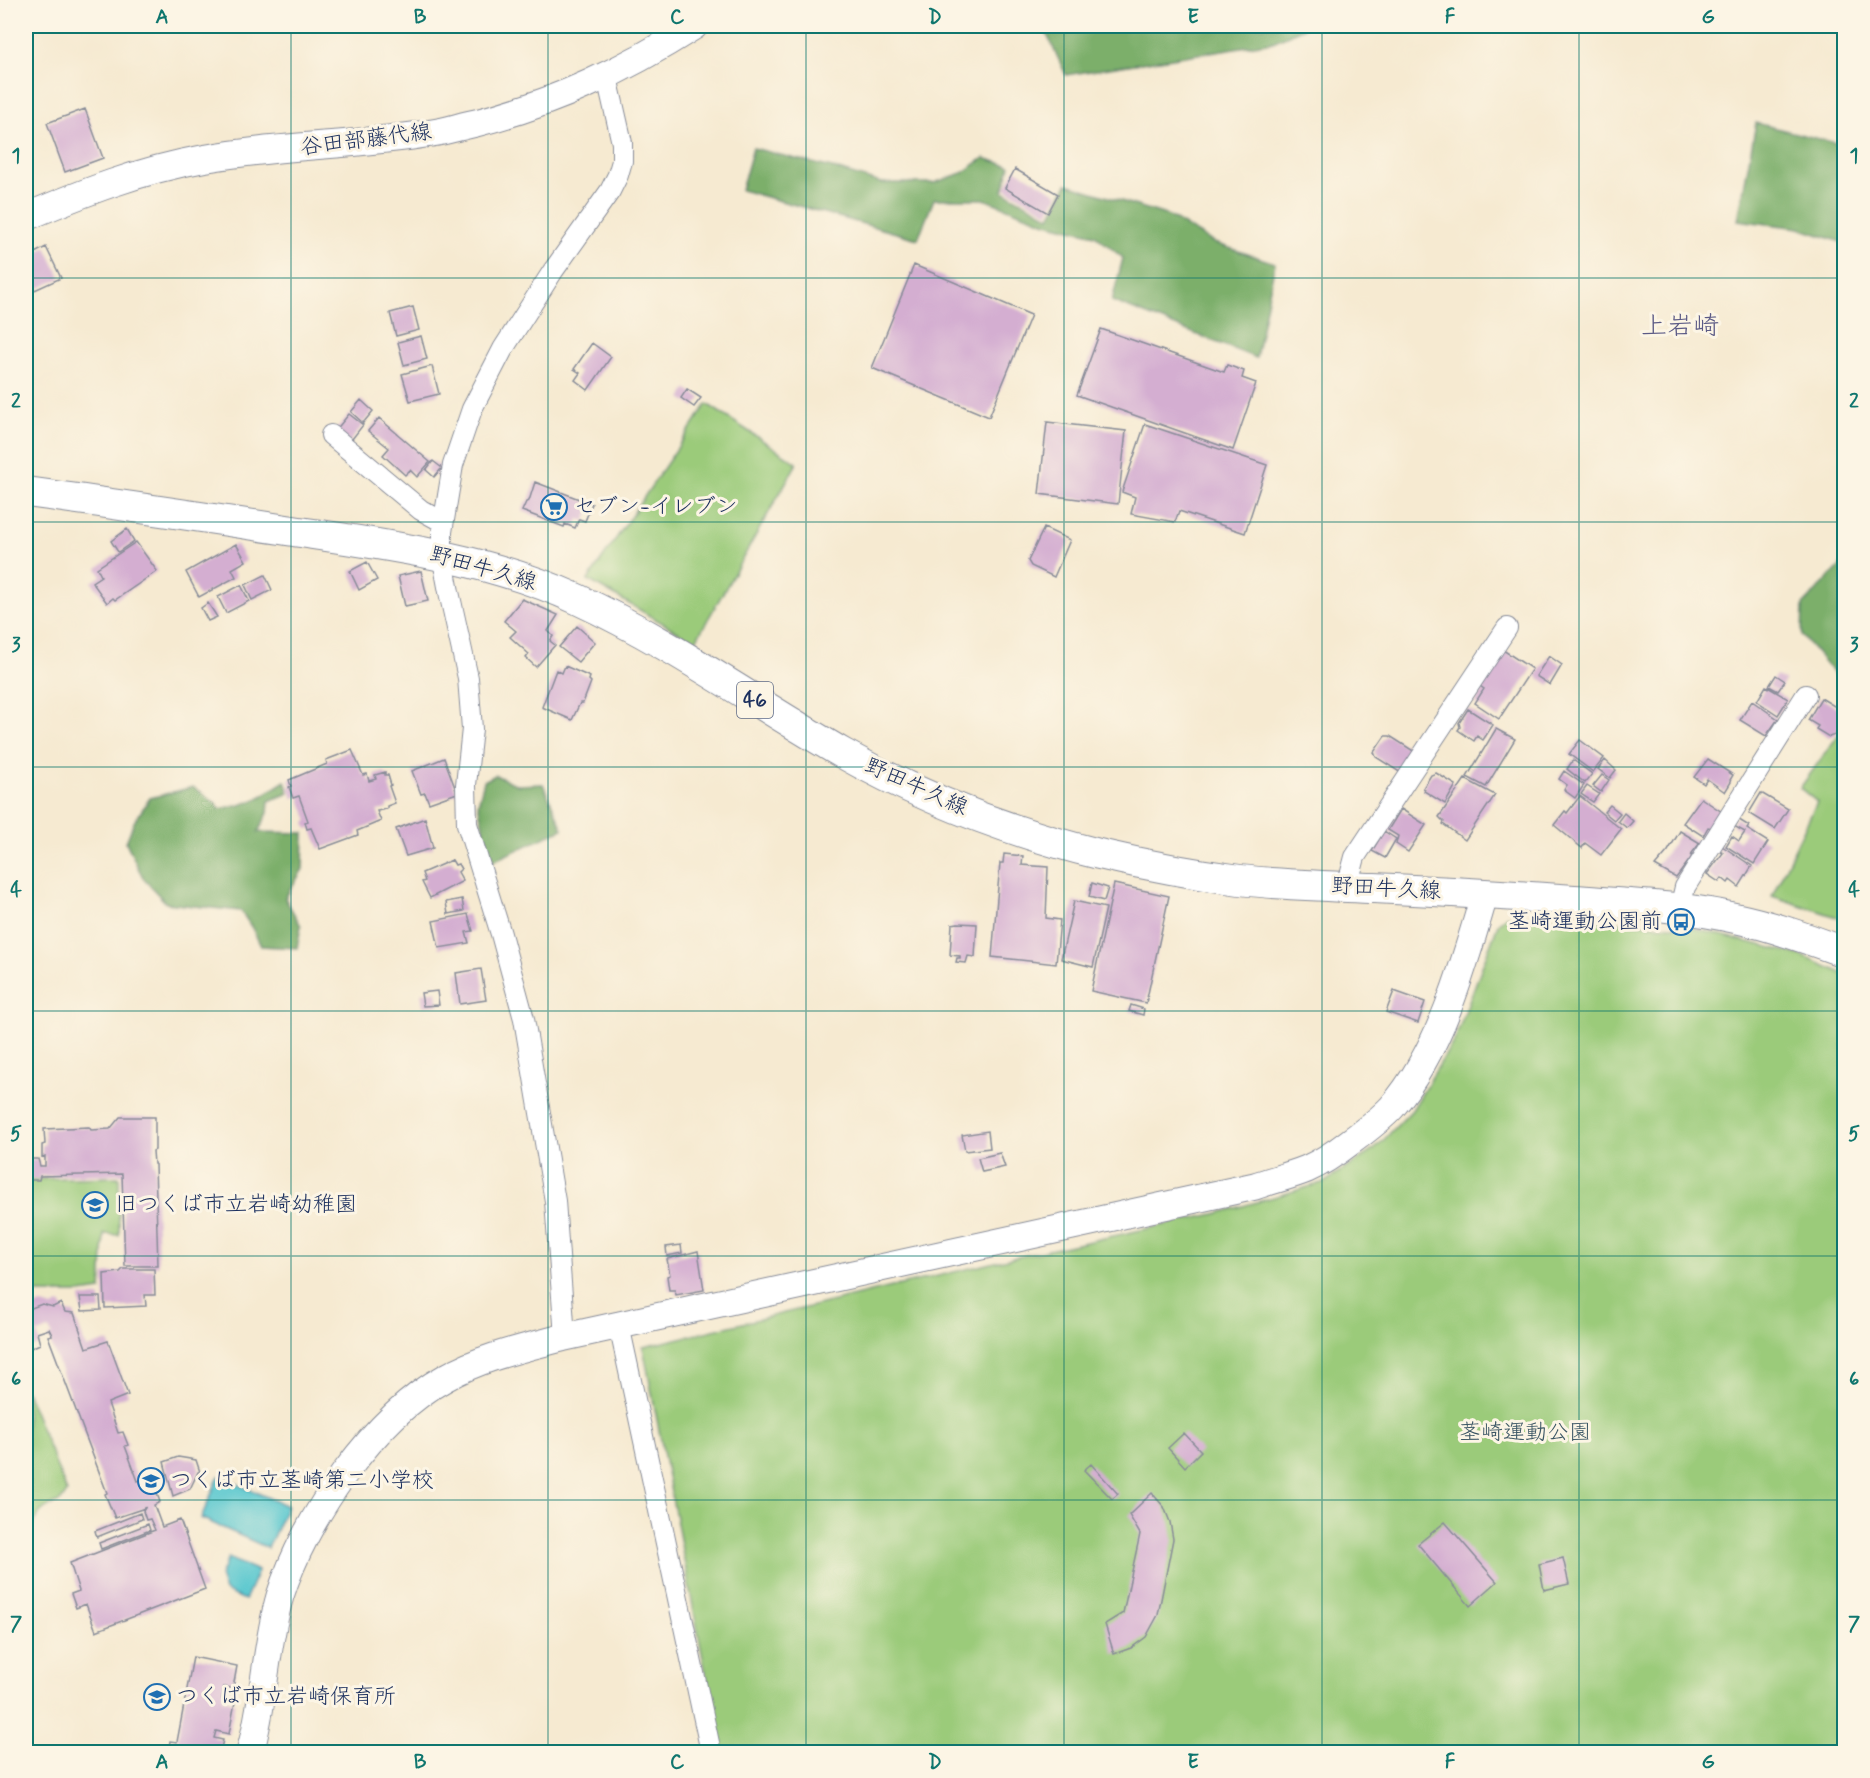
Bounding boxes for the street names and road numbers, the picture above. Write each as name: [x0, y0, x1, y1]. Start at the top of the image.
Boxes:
street label: 谷田部藤代線: [299, 118, 433, 162]
street label: 野田牛久線: [426, 540, 540, 598]
road number: 46: [737, 682, 773, 718]
street label: 野田牛久線: [860, 752, 972, 822]
street label: 野田牛久線: [1330, 872, 1442, 906]

